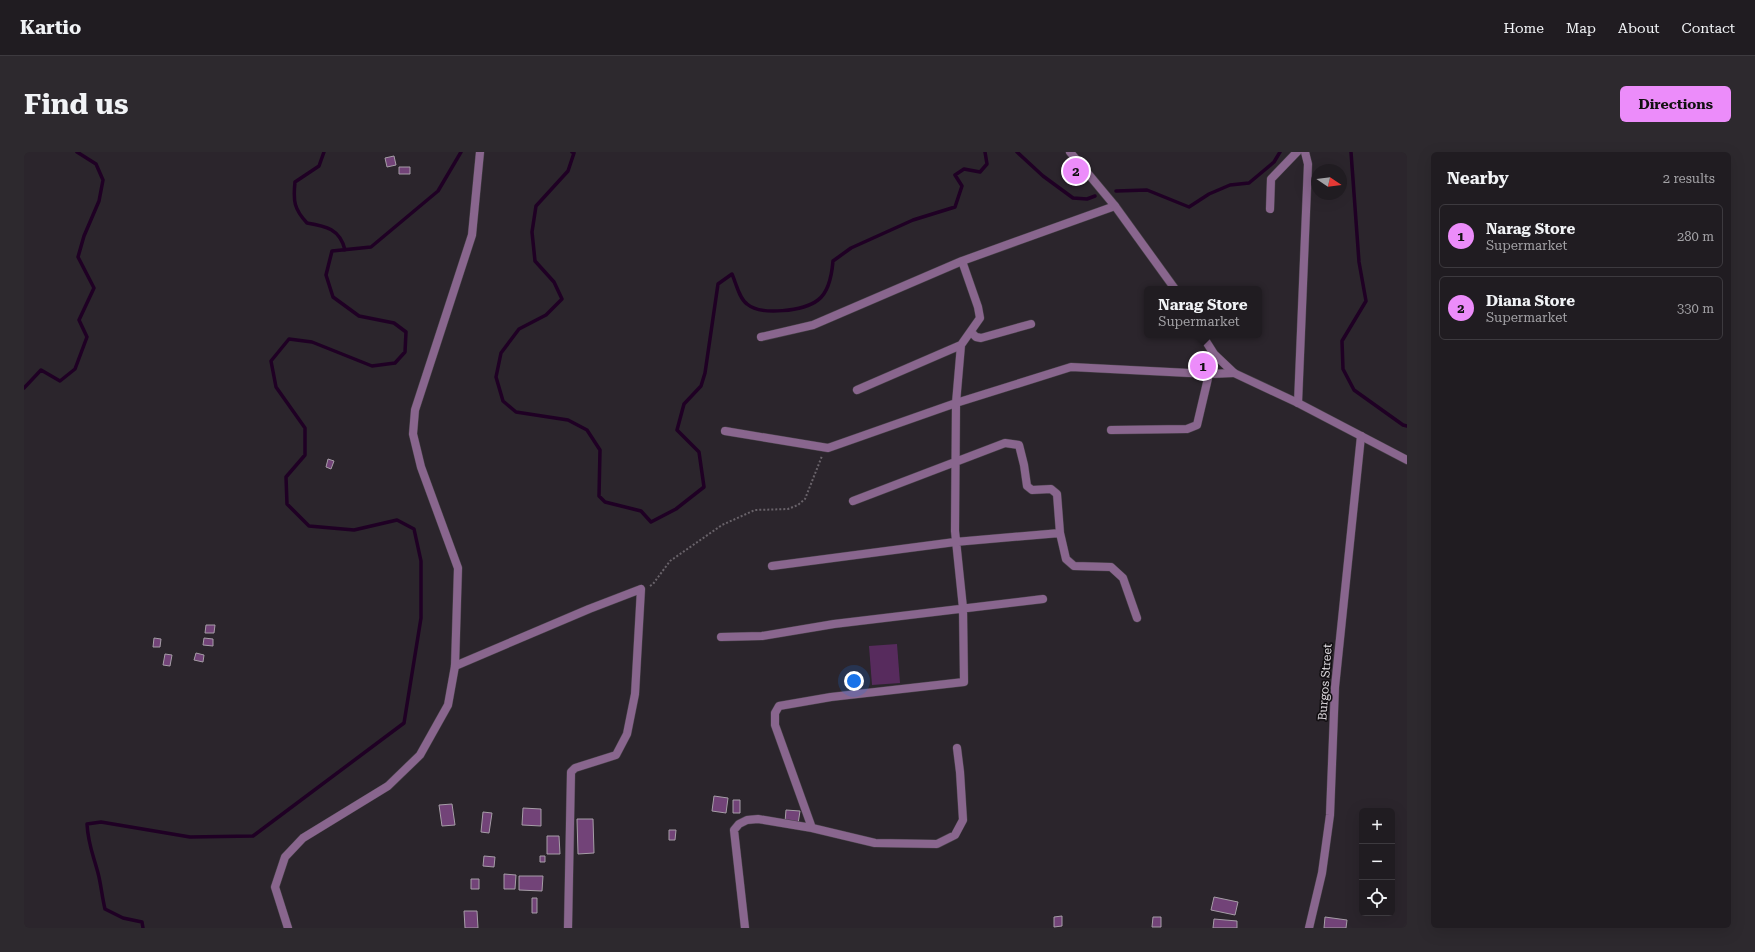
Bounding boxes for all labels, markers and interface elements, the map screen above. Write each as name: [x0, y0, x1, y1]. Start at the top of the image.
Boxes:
text: Kartio: [20, 16, 81, 39]
text: Home: [1503, 20, 1544, 36]
text: Map: [1566, 20, 1596, 36]
text: About: [1618, 20, 1660, 36]
text: Contact: [1682, 20, 1735, 36]
button: Directions: [1620, 86, 1731, 122]
text: Find us: [24, 88, 128, 121]
pin: 2: [1063, 156, 1089, 186]
north arrow: [1311, 164, 1347, 200]
text: Nearby: [1447, 168, 1509, 188]
text: 2 results: [1663, 171, 1715, 186]
text: Narag Store: [1486, 220, 1575, 238]
text: 1: [1457, 229, 1465, 244]
text: 280 m: [1677, 229, 1714, 244]
text: Supermarket: [1486, 238, 1567, 253]
popup: [1144, 286, 1262, 338]
text: Diana Store: [1486, 292, 1575, 310]
text: Narag Store: [1158, 296, 1248, 314]
text: 2: [1457, 301, 1465, 316]
text: 330 m: [1677, 301, 1714, 316]
text: Supermarket: [1486, 310, 1567, 325]
text: Supermarket: [1158, 314, 1240, 329]
pin: 1: [1190, 351, 1216, 381]
street label: Burgos Street: [1315, 642, 1335, 721]
your location: [844, 671, 864, 691]
map controls: [1359, 808, 1395, 916]
button: +: [1359, 808, 1395, 844]
button: −: [1359, 844, 1395, 880]
button: locate: [1359, 880, 1395, 916]

